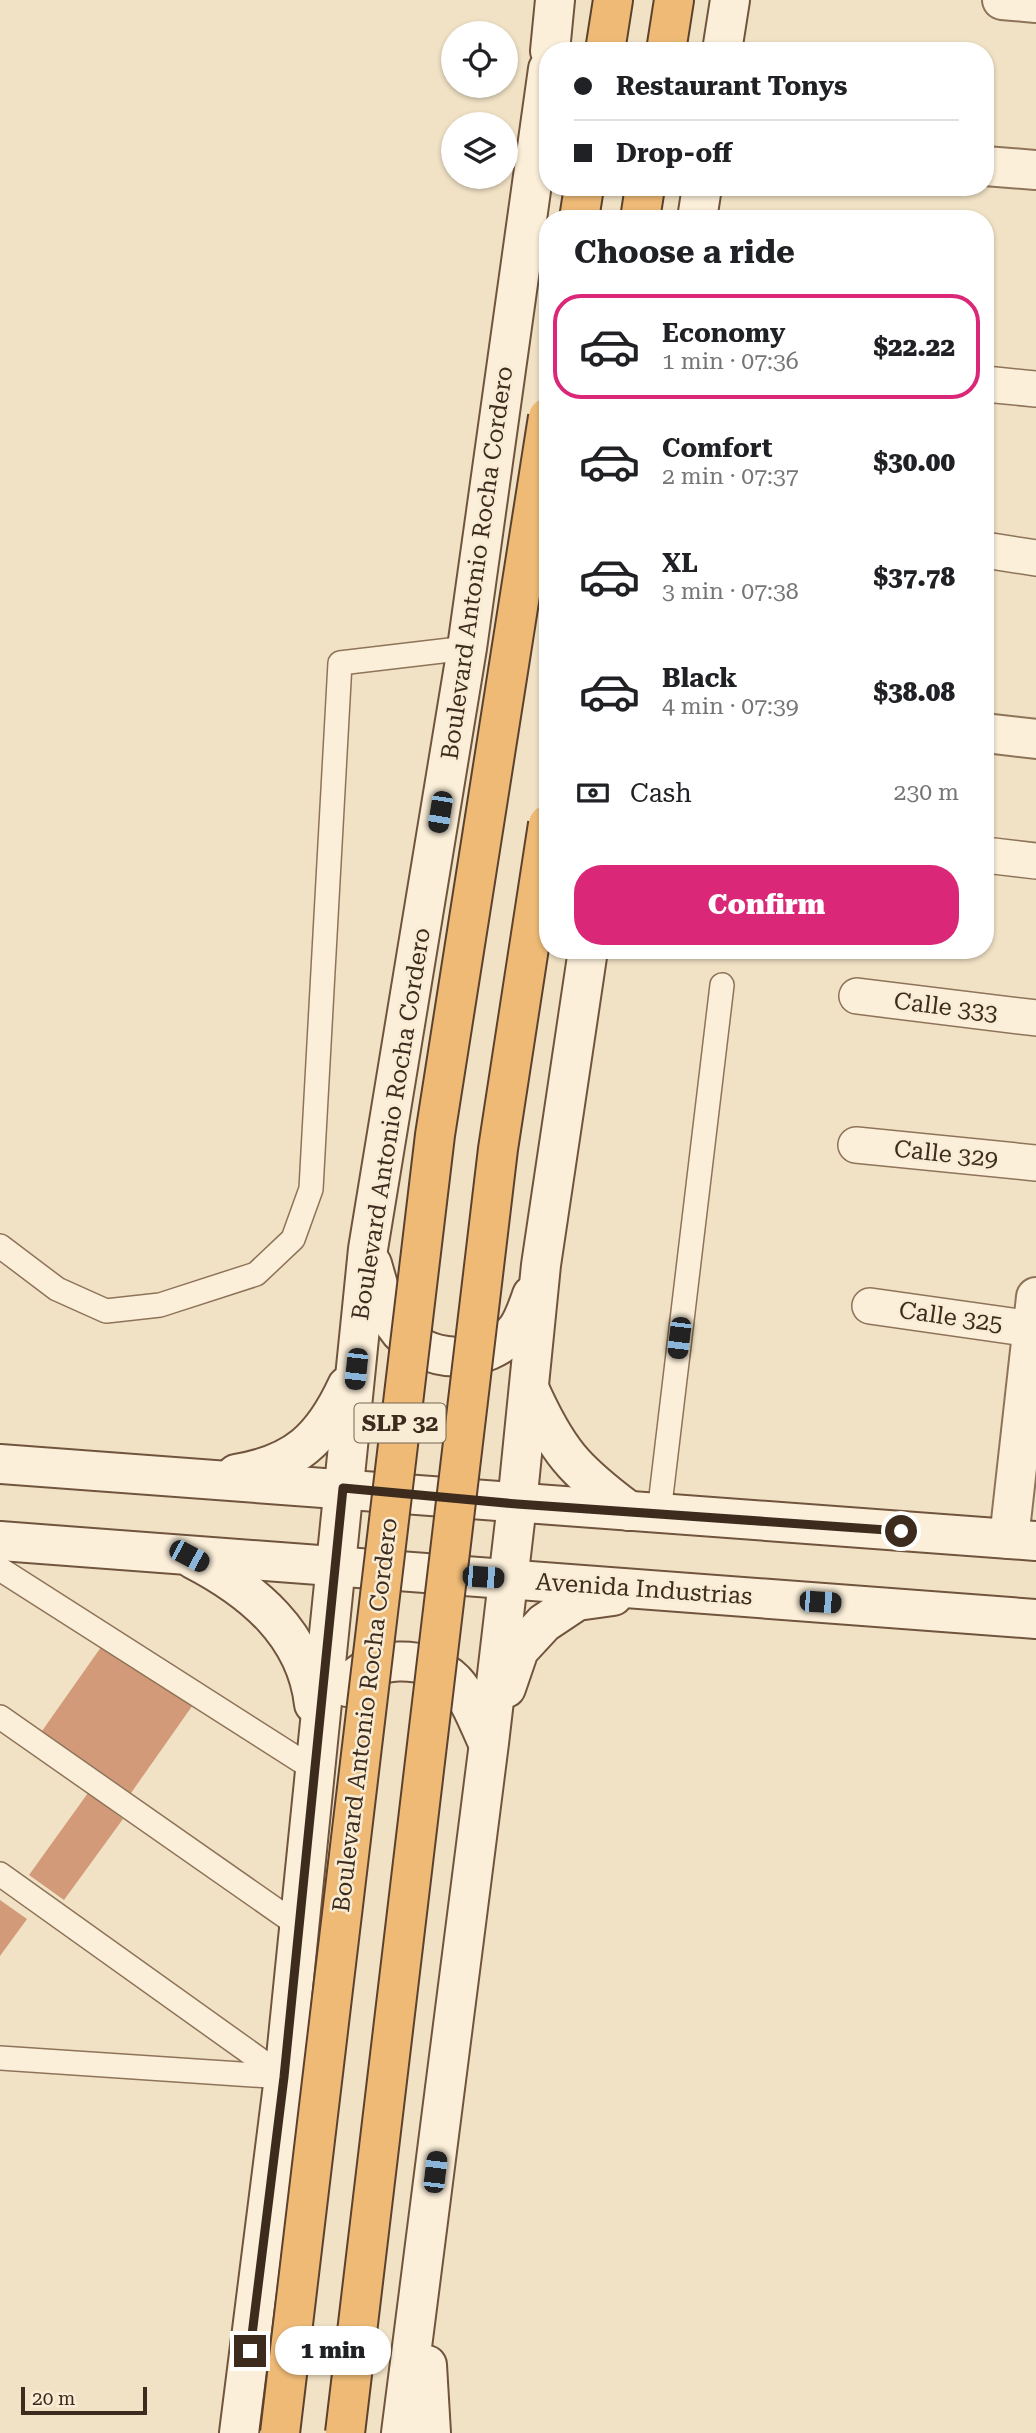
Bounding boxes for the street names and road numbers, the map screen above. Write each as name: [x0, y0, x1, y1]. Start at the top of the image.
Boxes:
street label: Boulevard Antonio Rocha Cordero: [436, 364, 518, 762]
street label: Boulevard Antonio Rocha Cordero: [346, 926, 436, 1322]
street label: Calle 333: [892, 987, 1000, 1027]
street label: Calle 329: [893, 1135, 999, 1173]
street label: Calle 325: [897, 1296, 1005, 1338]
road number: SLP 32: [354, 1404, 446, 1442]
street label: Boulevard Antonio Rocha Cordero: [327, 1516, 403, 1914]
street label: Avenida Industrias: [535, 1567, 753, 1611]

